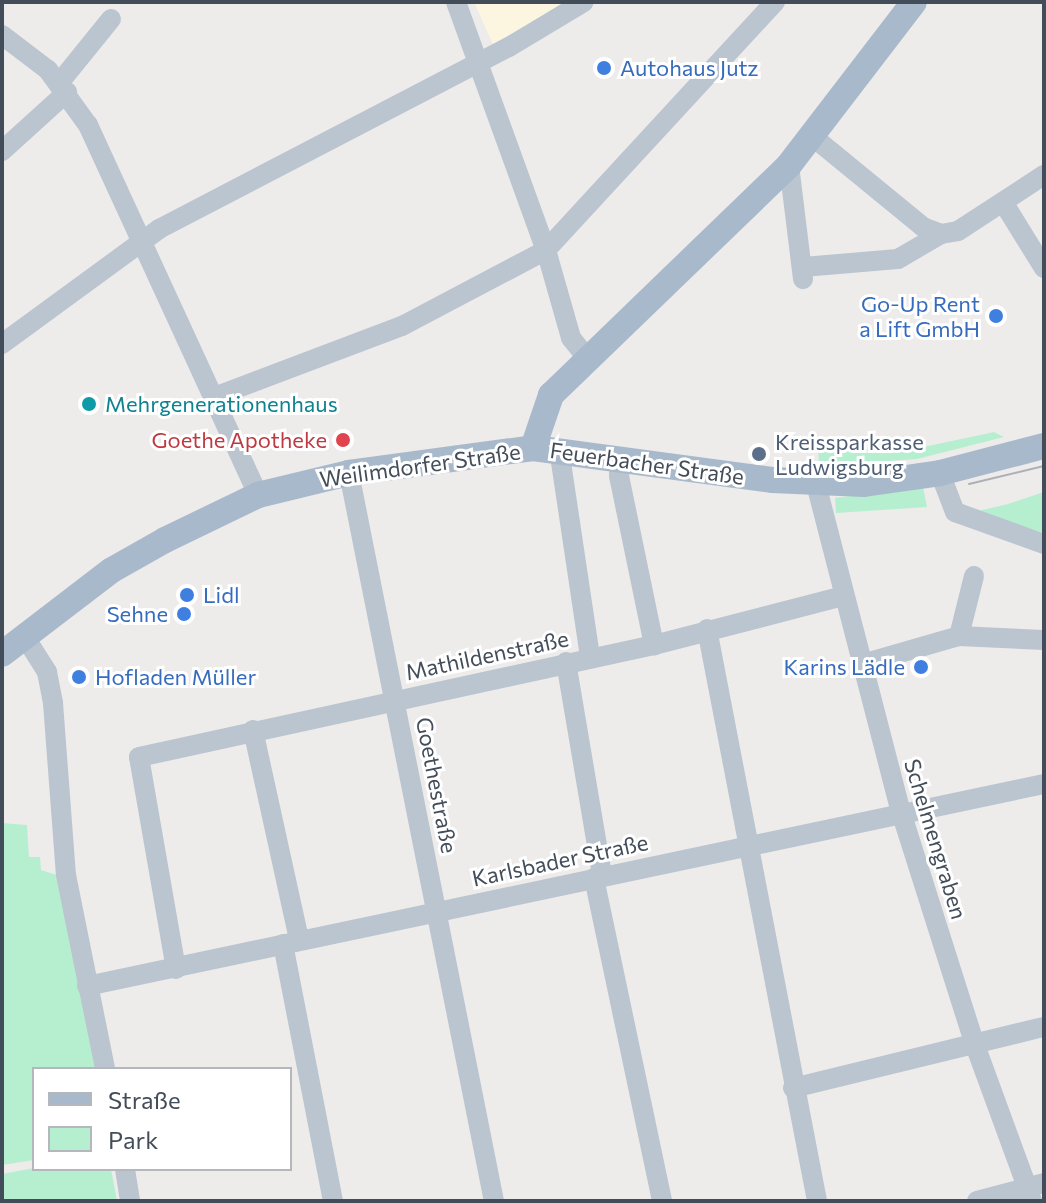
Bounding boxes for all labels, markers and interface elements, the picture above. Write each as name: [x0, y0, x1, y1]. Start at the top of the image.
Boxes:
place label: Autohaus Jutz: [620, 55, 759, 81]
marker: Autohaus Jutz: [595, 59, 613, 77]
place label: Go-Up Rent a Lift GmbH: [859, 290, 980, 342]
marker: Go-Up Rent a Lift GmbH: [987, 307, 1005, 325]
place label: Mehrgenerationenhaus: [105, 391, 338, 417]
marker: Mehrgenerationenhaus: [80, 395, 98, 413]
place label: Goethe Apotheke: [151, 427, 327, 453]
place label: Kreissparkasse Ludwigsburg: [775, 428, 924, 480]
marker: Goethe Apotheke: [334, 431, 352, 449]
street label: Feuerbacher Straße: [548, 436, 746, 490]
street label: Weilimdorfer Straße: [318, 438, 522, 492]
marker: Kreissparkasse Ludwigsburg: [750, 445, 768, 463]
place label: Lidl: [203, 582, 240, 608]
marker: Lidl: [178, 586, 196, 604]
place label: Sehne: [107, 601, 168, 627]
marker: Sehne: [175, 605, 193, 623]
street label: Mathildenstraße: [403, 625, 571, 685]
place label: Karins Lädle: [784, 654, 905, 680]
marker: Karins Lädle: [912, 658, 930, 676]
place label: Hofladen Müller: [95, 664, 256, 690]
marker: Hofladen Müller: [70, 668, 88, 686]
street label: Goethestraße: [411, 715, 463, 855]
street label: Schelmengraben: [899, 756, 973, 922]
street label: Karlsbader Straße: [470, 828, 650, 892]
legend: [32, 1067, 292, 1171]
text: Straße: [108, 1085, 181, 1114]
text: Park: [108, 1125, 158, 1154]

